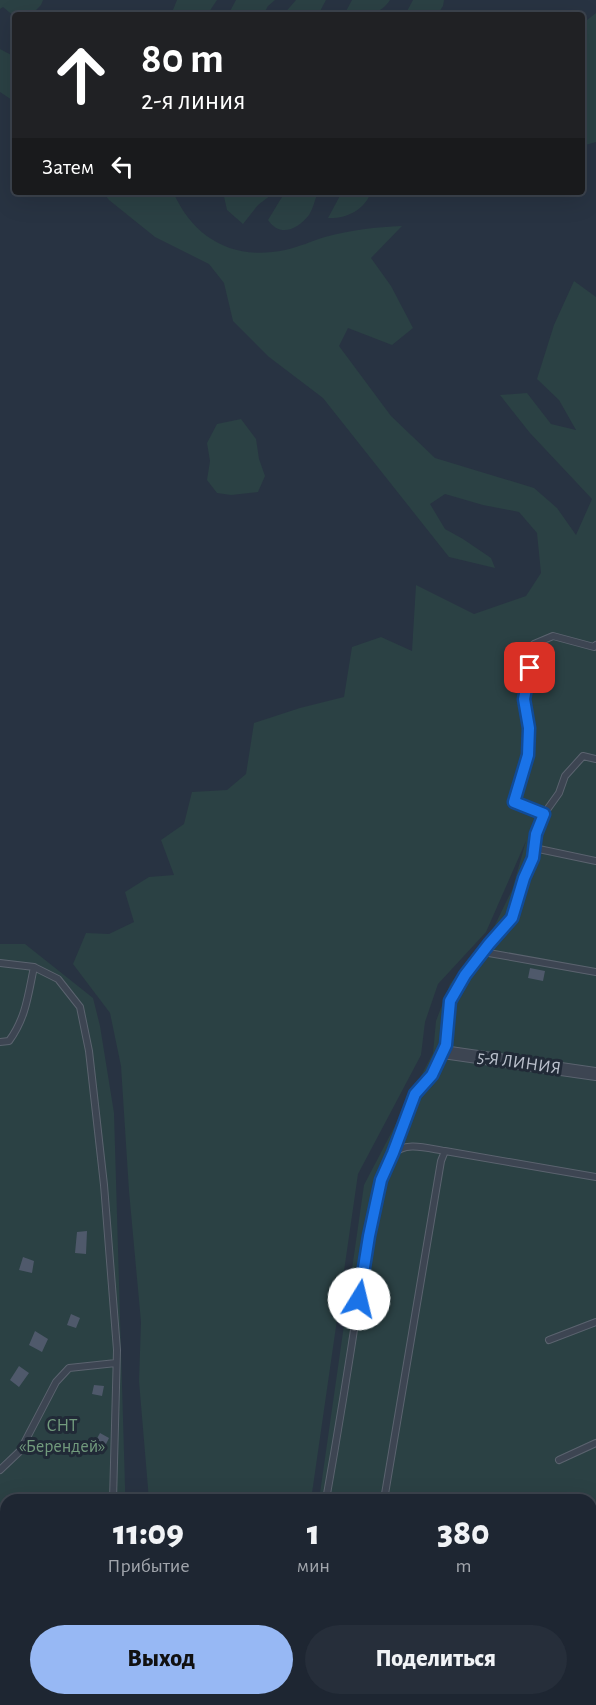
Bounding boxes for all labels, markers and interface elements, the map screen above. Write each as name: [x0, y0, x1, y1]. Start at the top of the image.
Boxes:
icon: ahead: [42, 36, 120, 114]
text: 80 m: [141, 38, 224, 80]
text: 2-я линия: [141, 87, 246, 114]
icon: left: [106, 150, 139, 183]
text: Затем: [42, 156, 94, 178]
pin: [504, 642, 555, 693]
icon: arrive: [513, 651, 546, 684]
street label: 5-Я ЛИНИЯ: [476, 1048, 562, 1078]
position arrow: [327, 1267, 391, 1331]
park label: СНТ «Берендей»: [19, 1417, 105, 1456]
text: 11:09: [113, 1515, 184, 1551]
text: 1: [307, 1515, 320, 1551]
text: 380: [437, 1515, 490, 1551]
text: Прибытие: [107, 1556, 190, 1576]
text: мин: [297, 1556, 330, 1576]
text: m: [455, 1556, 471, 1576]
button: Выход: [30, 1625, 293, 1694]
button: Поделиться: [305, 1625, 567, 1694]

